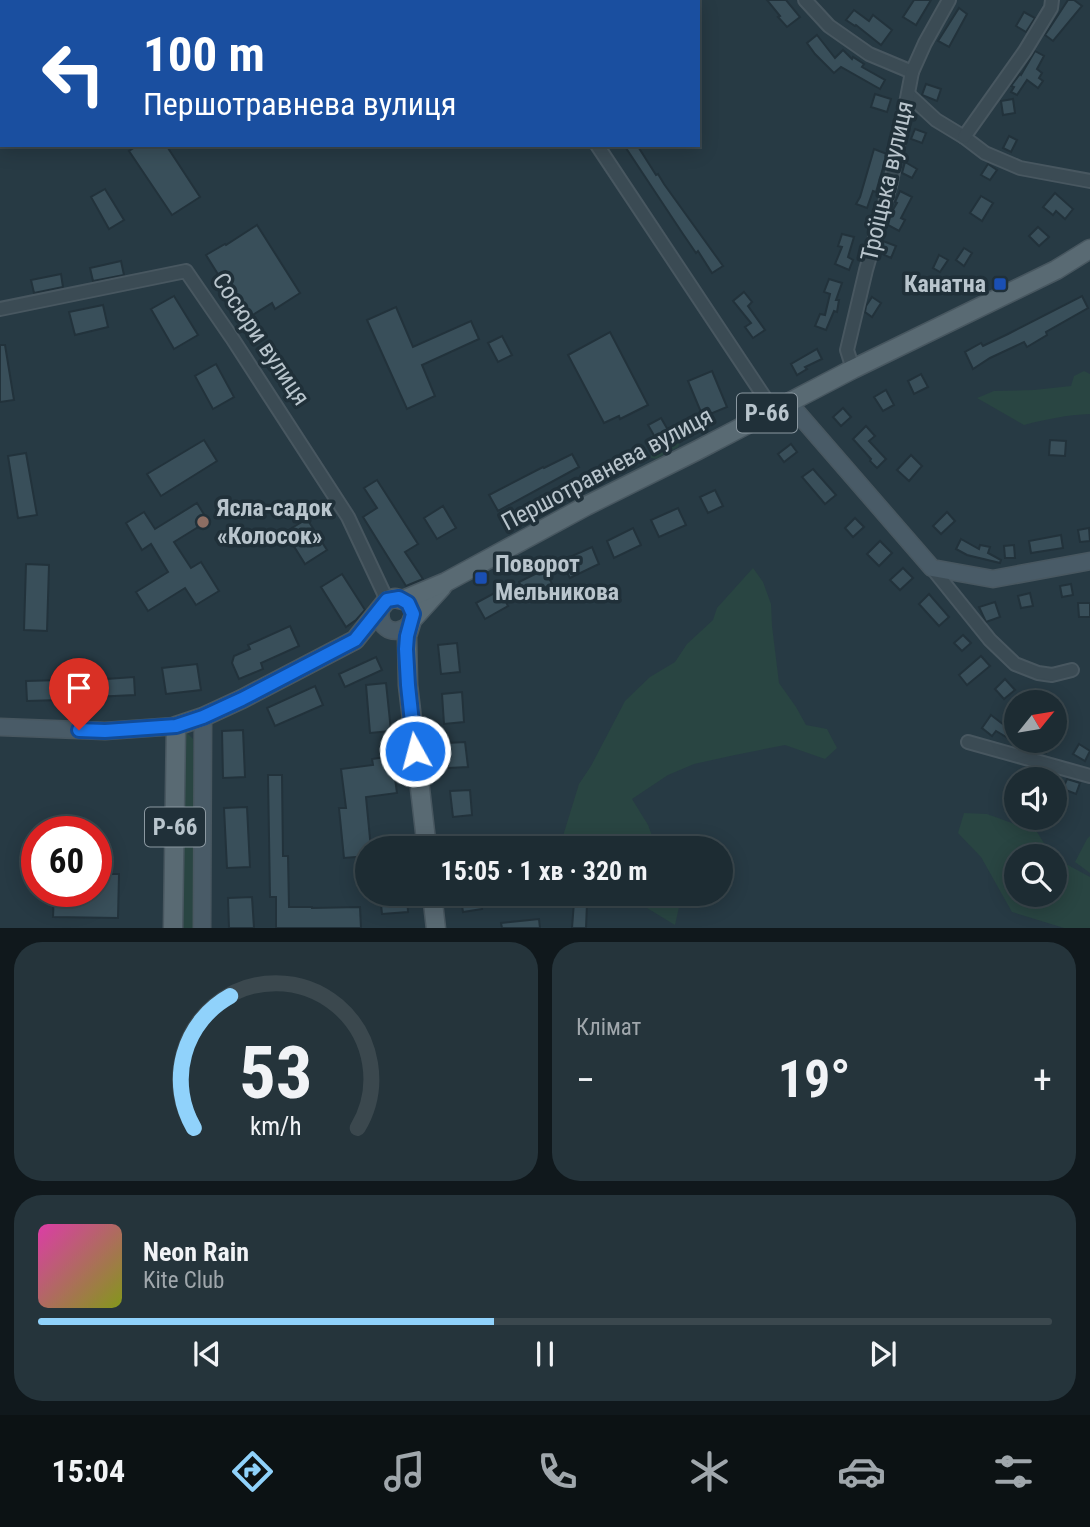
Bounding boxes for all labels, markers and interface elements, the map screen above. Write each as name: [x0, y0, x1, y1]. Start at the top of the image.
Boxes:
text: 100 m: [143, 26, 265, 83]
icon: left: [28, 28, 119, 119]
text: Першотравнева вулиця: [143, 85, 456, 123]
street label: Троїцька вулиця: [855, 98, 919, 264]
street label: Сосюри вулиця: [206, 268, 316, 410]
place label: Канатна: [904, 270, 986, 298]
marker: Канатна: [992, 276, 1008, 292]
road number: Р-66: [737, 394, 797, 432]
street label: Першотравнева вулиця: [497, 401, 717, 537]
place label: Ясла-садок «Колосок»: [216, 494, 333, 550]
marker: Ясла-садок «Колосок»: [195, 514, 211, 530]
place label: Поворот Мельникова: [495, 550, 619, 606]
marker: Поворот Мельникова: [473, 570, 489, 586]
pin: [49, 658, 109, 730]
icon: arrive: [60, 669, 98, 707]
north arrow: [1004, 690, 1068, 752]
map controls: [1004, 690, 1067, 907]
position arrow: [378, 714, 452, 788]
button: sound: [1004, 767, 1067, 830]
road number: Р-66: [145, 807, 205, 846]
speed limit sign: 60: [21, 816, 112, 907]
button: search: [1004, 844, 1067, 907]
text: 15:05 · 1 хв · 320 m: [441, 856, 647, 886]
text: Клімат: [576, 1014, 641, 1041]
text: 53: [239, 1030, 313, 1116]
text: 19°: [778, 1049, 850, 1110]
text: −: [576, 1058, 595, 1102]
text: +: [1033, 1058, 1052, 1102]
text: km/h: [250, 1111, 302, 1140]
text: Neon Rain: [143, 1237, 249, 1267]
text: Kite Club: [143, 1267, 224, 1294]
icon: previous: [188, 1335, 226, 1373]
icon: pause: [526, 1335, 564, 1373]
icon: next: [864, 1335, 902, 1373]
icon: directions: [228, 1447, 277, 1496]
icon: music: [380, 1447, 429, 1496]
icon: phone: [533, 1447, 582, 1496]
icon: climate: [685, 1447, 734, 1496]
icon: car: [837, 1447, 886, 1496]
icon: filters: [989, 1447, 1038, 1496]
text: 15:04: [52, 1452, 125, 1490]

